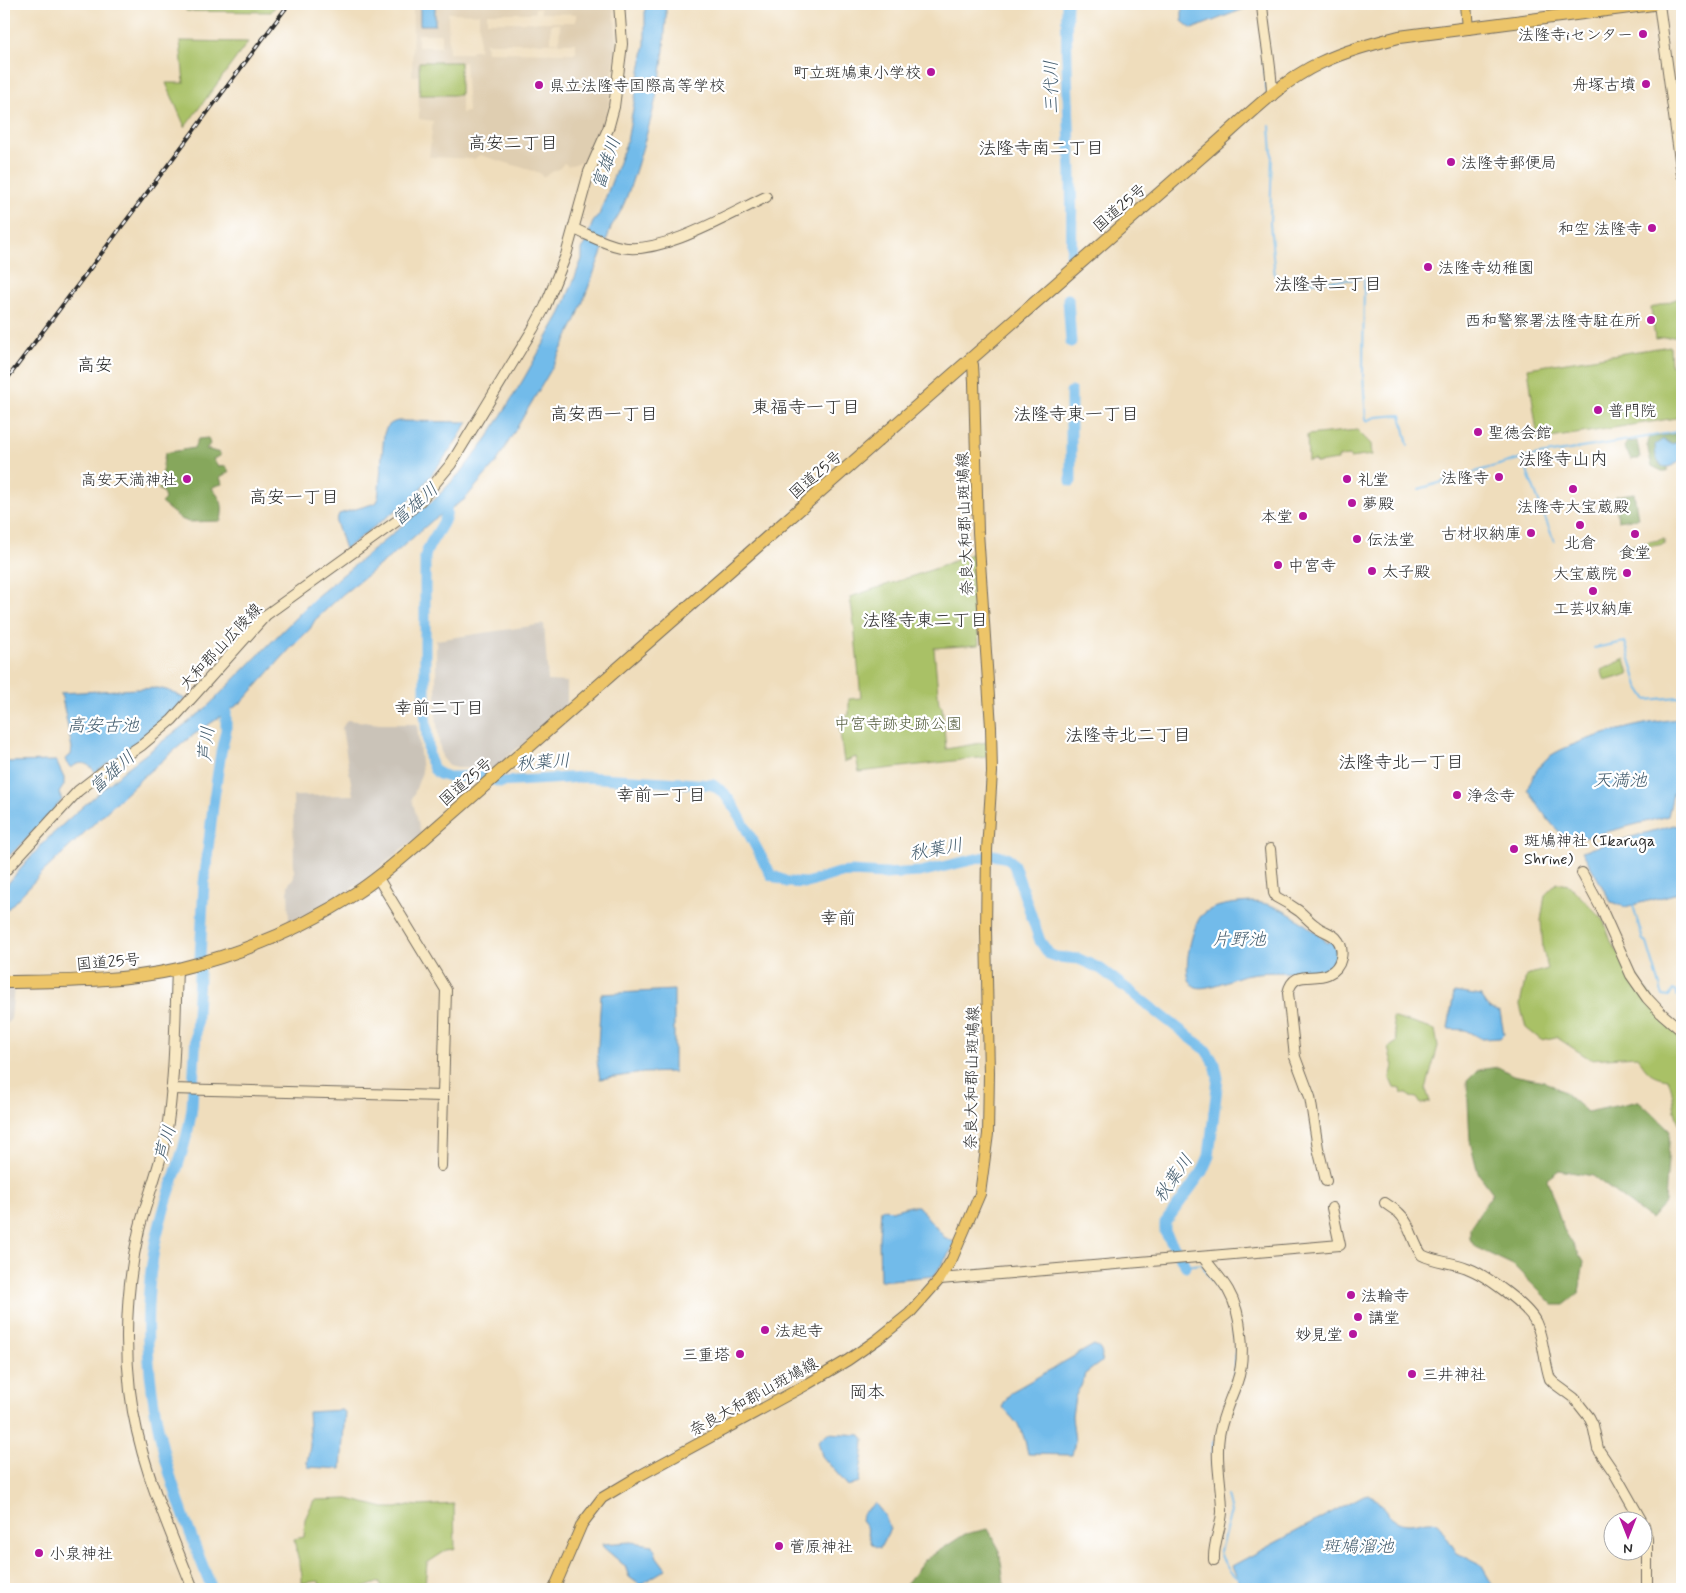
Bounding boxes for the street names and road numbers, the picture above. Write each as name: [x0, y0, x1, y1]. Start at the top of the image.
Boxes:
street label: 国道25号: [1089, 179, 1151, 237]
street label: 国道25号: [785, 446, 847, 504]
street label: 奈良大和郡山斑鳩線: [952, 452, 979, 596]
street label: 大和郡山広陵線: [175, 599, 267, 695]
street label: 国道25号: [435, 753, 497, 811]
street label: 国道25号: [75, 949, 141, 976]
street label: 奈良大和郡山斑鳩線: [961, 1006, 984, 1150]
street label: 奈良大和郡山斑鳩線: [686, 1353, 822, 1441]

